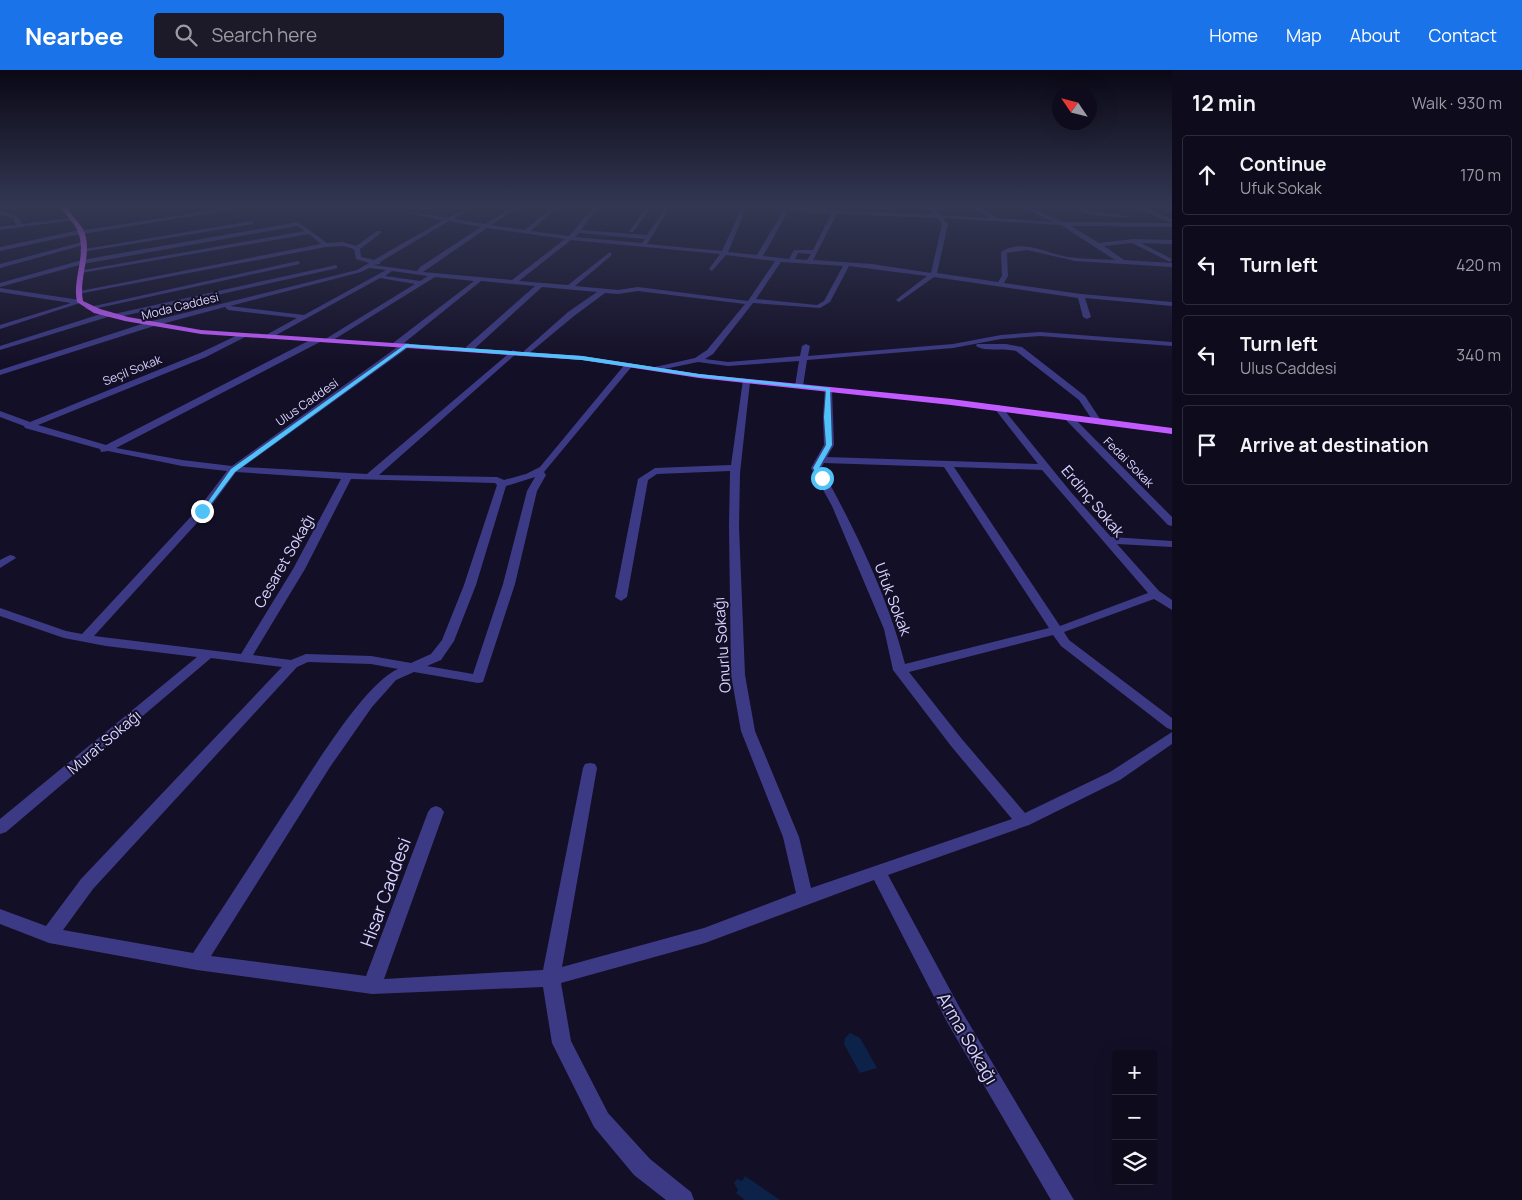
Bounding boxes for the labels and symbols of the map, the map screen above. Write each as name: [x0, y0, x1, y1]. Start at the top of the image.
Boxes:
north arrow: [1052, 85, 1097, 130]
street label: Moda Caddesi: [140, 288, 220, 324]
street label: Seçil Sokak: [100, 350, 165, 389]
street label: Ulus Caddesi: [272, 374, 342, 430]
street label: Fedai Sokak: [1100, 433, 1159, 492]
street label: Erdinç Sokak: [1057, 461, 1130, 542]
route start: [811, 467, 834, 490]
route end: [191, 500, 214, 523]
street label: Cesaret Sokağı: [249, 510, 319, 612]
street label: Ufuk Sokak: [869, 560, 917, 639]
street label: Onurlu Sokağı: [708, 596, 736, 694]
street label: Murat Sokağı: [63, 705, 145, 779]
street label: Hisar Caddesi: [354, 834, 416, 950]
street label: Arma Sokağı: [932, 988, 1004, 1088]

